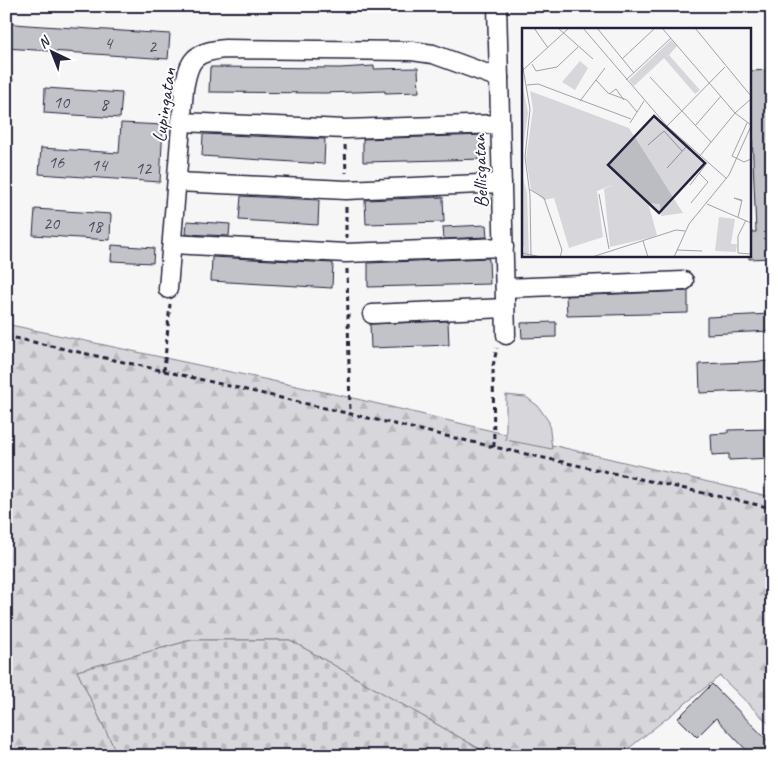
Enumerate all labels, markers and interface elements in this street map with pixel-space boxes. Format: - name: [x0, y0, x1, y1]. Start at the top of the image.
- north arrow: [28, 28, 78, 78]
- inset map: [522, 28, 750, 256]
- text: N: [35, 32, 54, 52]
- house number: 4: [104, 32, 114, 54]
- house number: 2: [148, 35, 158, 57]
- street label: Lupingatan: [146, 65, 182, 144]
- house number: 10: [53, 91, 71, 113]
- house number: 8: [100, 93, 110, 115]
- street label: Bellisgatan: [466, 133, 494, 208]
- house number: 16: [48, 151, 65, 173]
- house number: 14: [91, 154, 109, 176]
- house number: 12: [135, 157, 153, 179]
- house number: 20: [43, 212, 61, 234]
- house number: 18: [86, 215, 104, 237]

